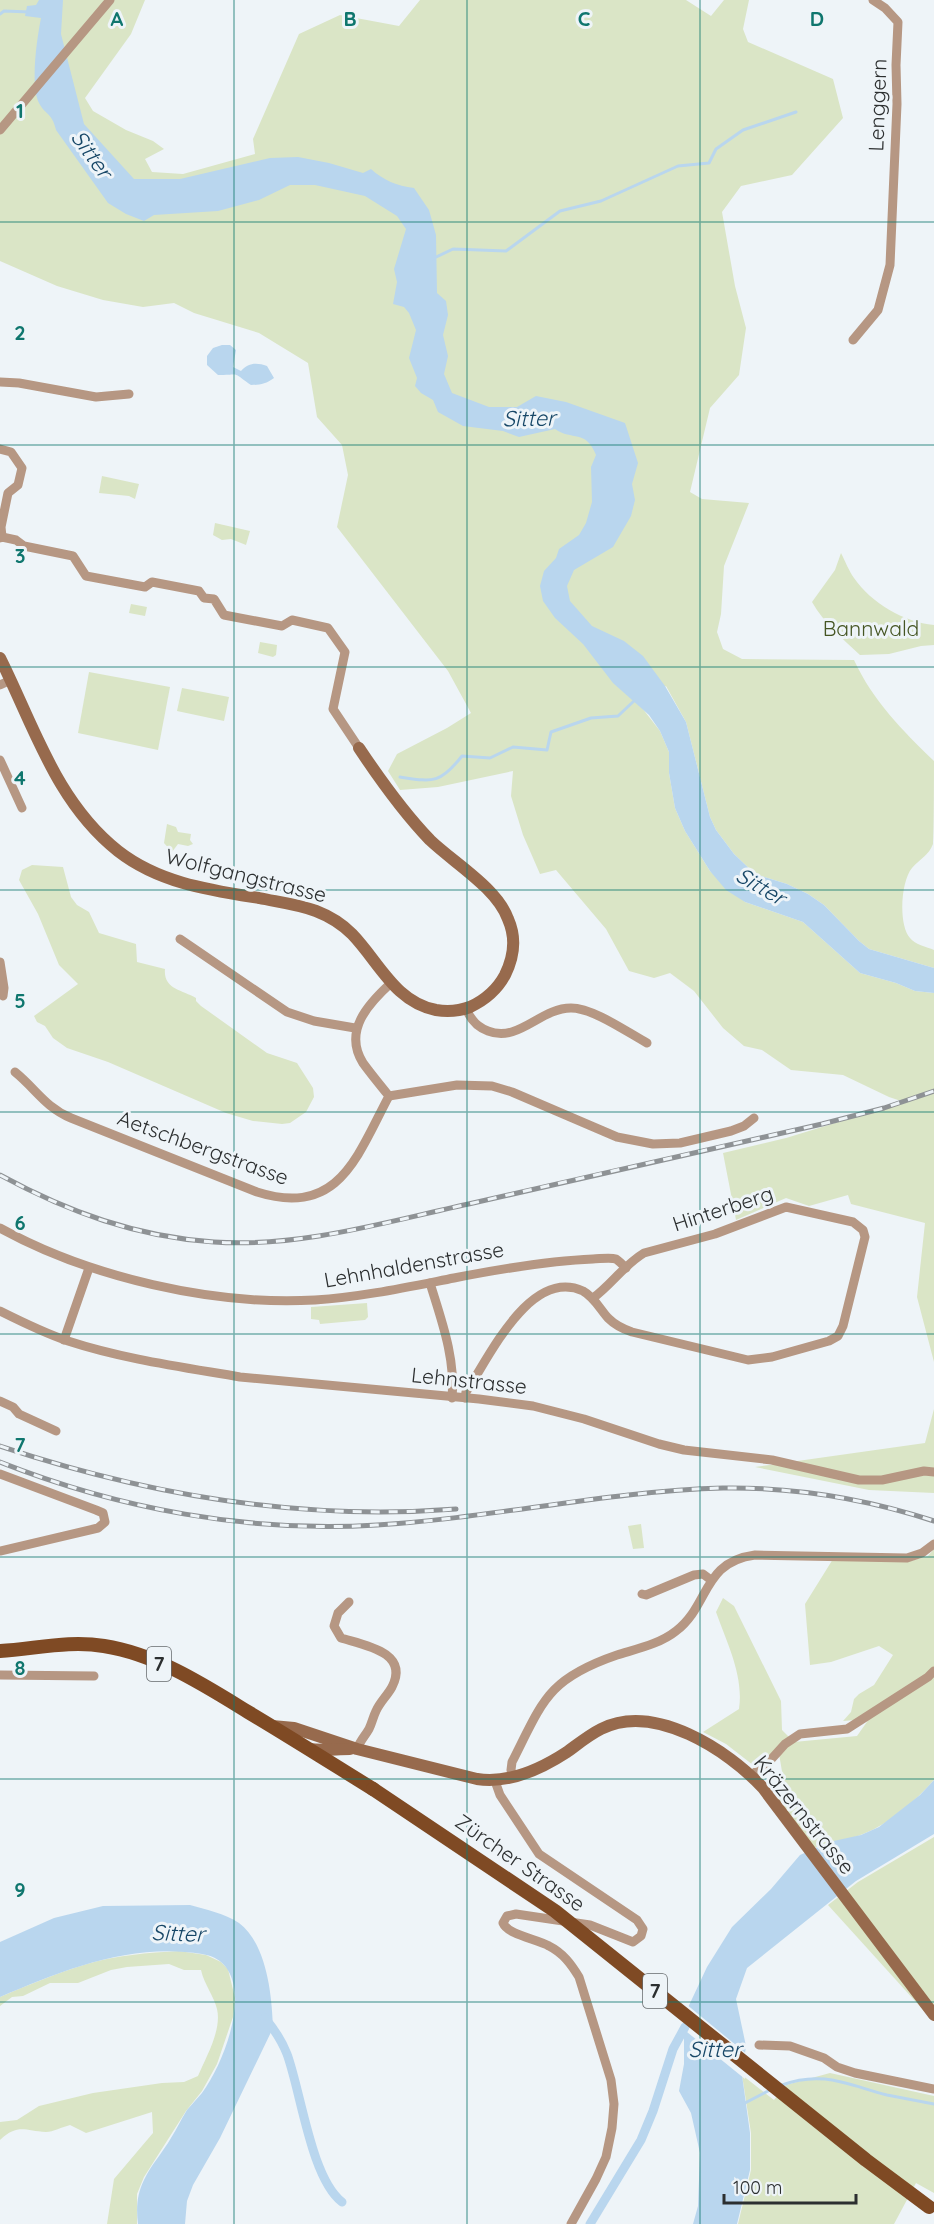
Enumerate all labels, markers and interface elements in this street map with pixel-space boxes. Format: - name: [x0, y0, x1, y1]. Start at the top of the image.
- text: A: [111, 6, 124, 31]
- text: B: [343, 6, 357, 31]
- text: C: [578, 6, 591, 31]
- text: D: [810, 6, 824, 31]
- street label: Lenggern: [862, 58, 892, 152]
- text: 1: [16, 98, 24, 123]
- water label: Sitter: [65, 124, 120, 186]
- text: 2: [14, 320, 26, 345]
- water label: Sitter: [502, 403, 558, 432]
- text: 3: [15, 543, 25, 568]
- park label: Bannwald: [823, 615, 919, 641]
- text: 4: [14, 765, 26, 790]
- street label: Wolfgangstrasse: [163, 842, 329, 908]
- water label: Sitter: [731, 861, 793, 913]
- text: 5: [14, 988, 26, 1013]
- street label: Aetschbergstrasse: [114, 1104, 292, 1190]
- street label: Hinterberg: [669, 1180, 776, 1237]
- text: 6: [14, 1210, 26, 1235]
- street label: Lehnhaldenstrasse: [322, 1235, 506, 1293]
- street label: Lehnstrasse: [410, 1361, 528, 1399]
- text: 7: [15, 1432, 26, 1457]
- road number: 7: [147, 1647, 171, 1681]
- text: 8: [15, 1655, 26, 1680]
- street label: Kräzernstrasse: [749, 1750, 861, 1879]
- street label: Zürcher Strasse: [451, 1808, 591, 1917]
- text: 9: [14, 1877, 26, 1902]
- water label: Sitter: [151, 1918, 207, 1948]
- road number: 7: [643, 1974, 667, 2008]
- water label: Sitter: [689, 2035, 744, 2063]
- scale bar: [724, 2167, 856, 2205]
- text: 100 m: [733, 2176, 782, 2199]

